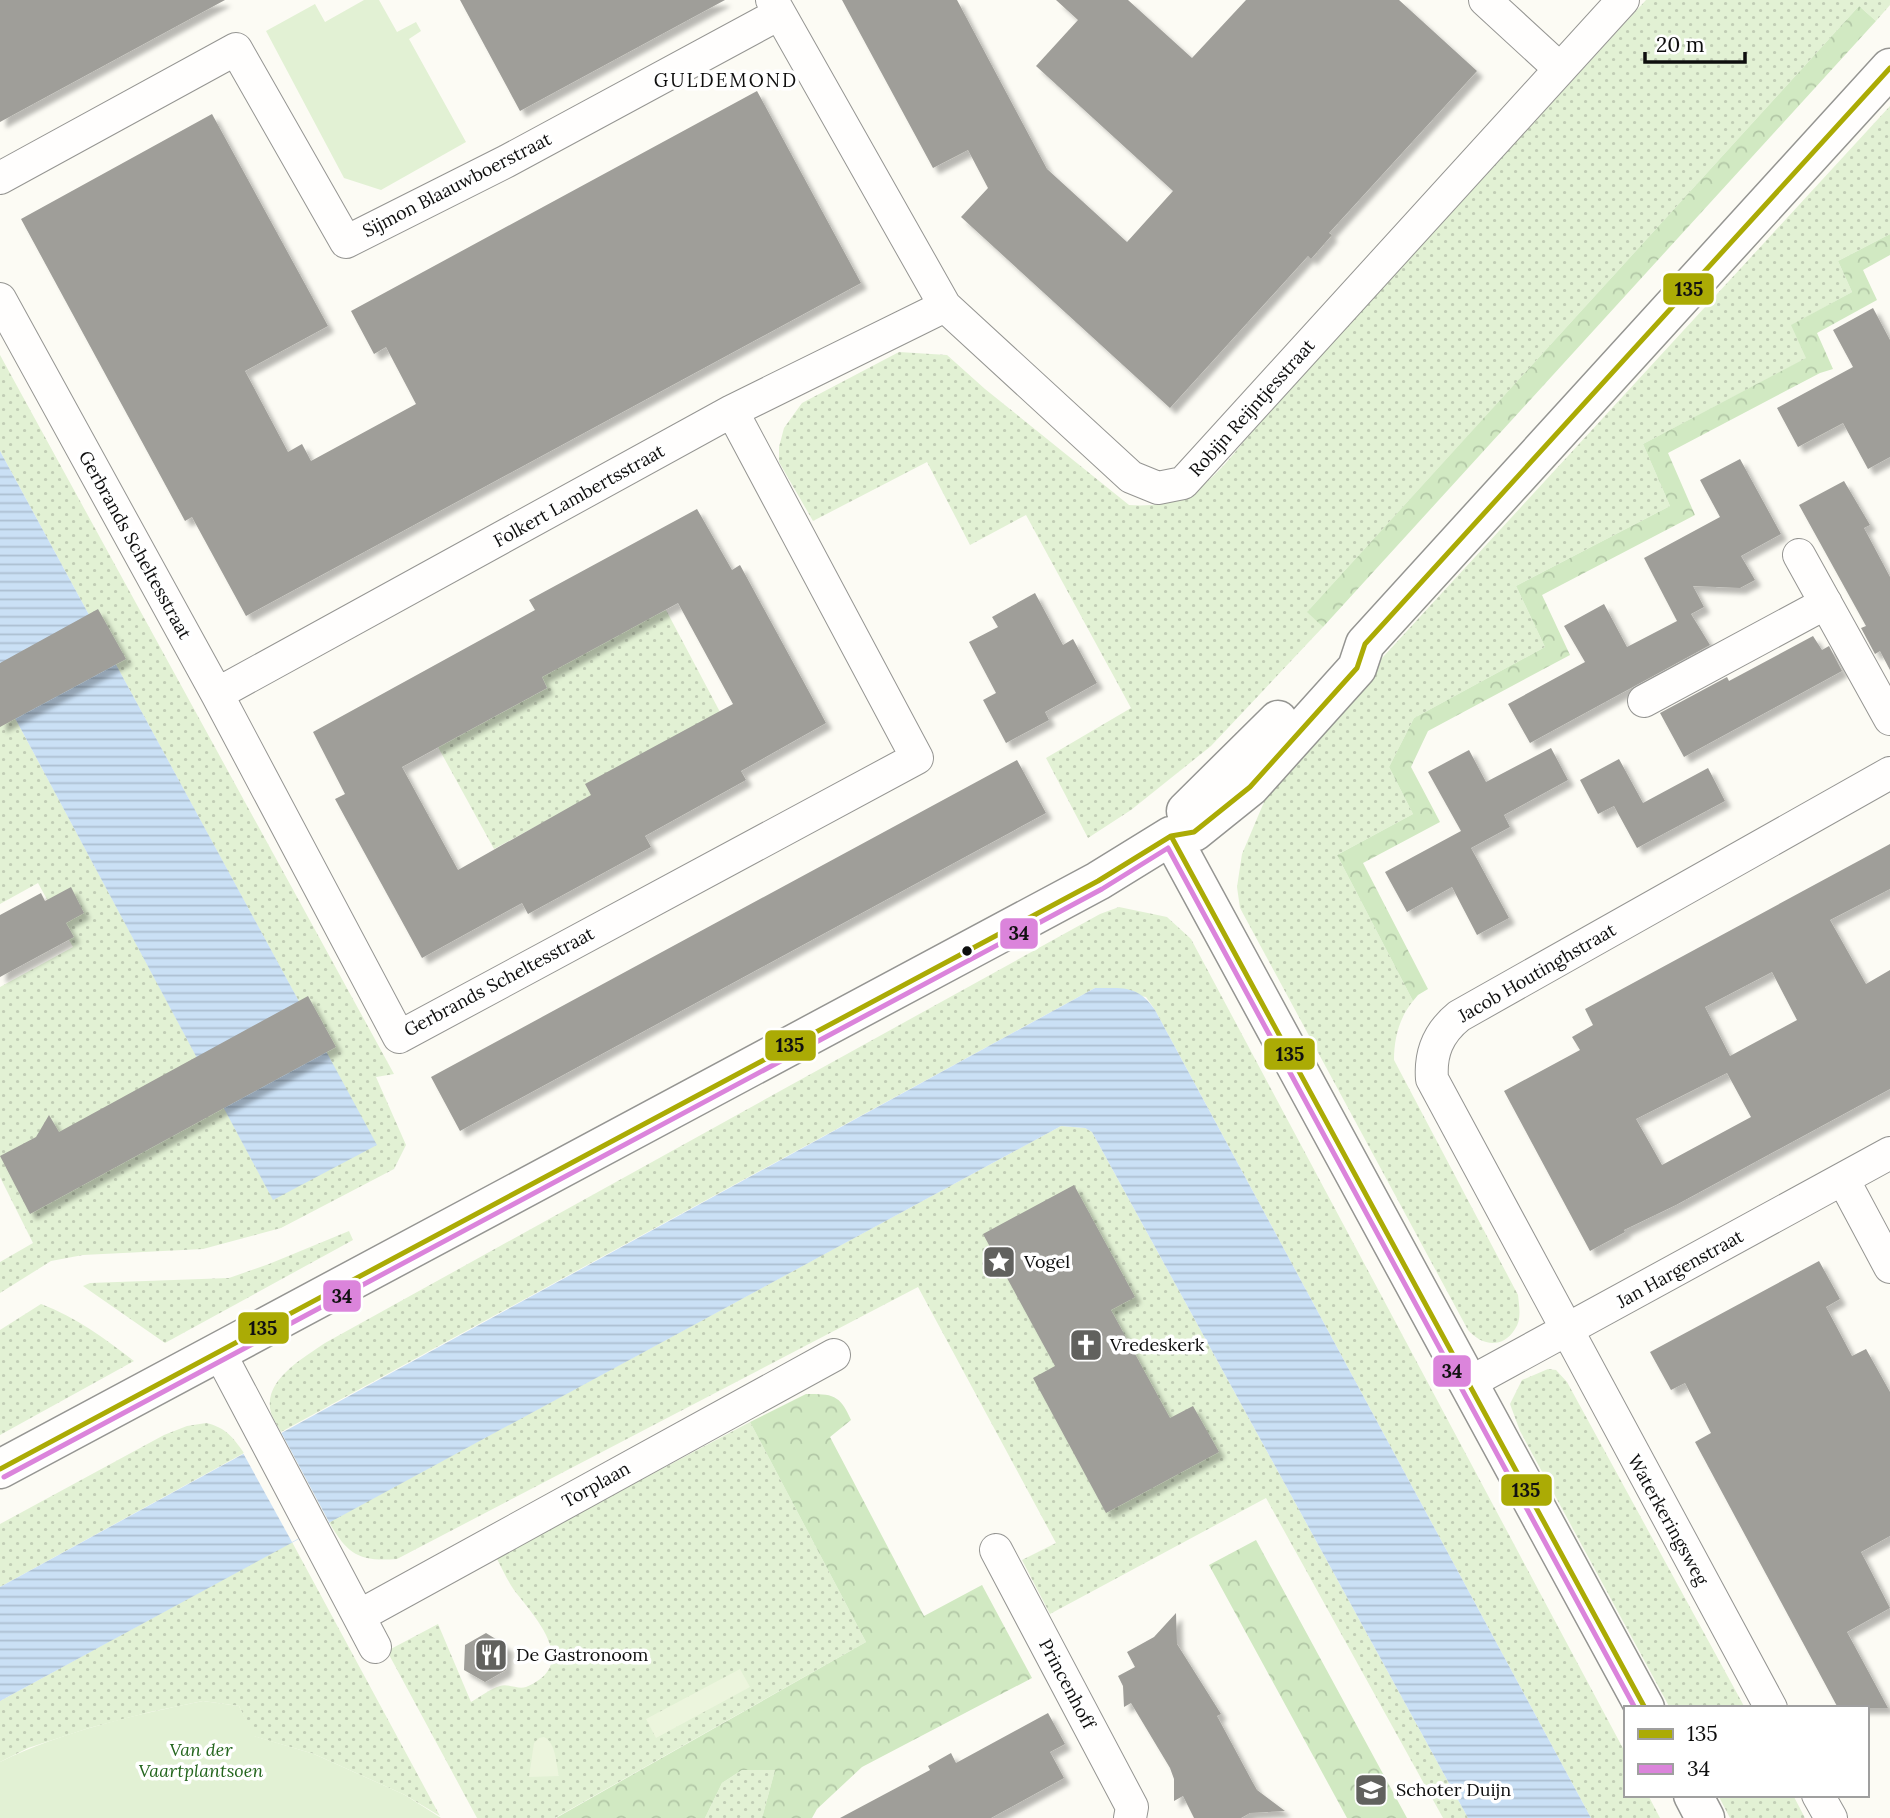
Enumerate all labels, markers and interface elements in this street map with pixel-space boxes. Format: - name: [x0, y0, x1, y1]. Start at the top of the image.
- scale bar: [1645, 21, 1745, 65]
- text: 20 m: [1656, 31, 1705, 58]
- district label: GULDEMOND: [654, 68, 798, 92]
- street label: Sijmon Blaauwboerstraat: [359, 127, 555, 242]
- line badge: 135: [1662, 272, 1715, 306]
- text: 135: [1675, 277, 1703, 301]
- street label: Robijn Reijntjesstraat: [1184, 334, 1319, 481]
- street label: Folkert Lambertsstraat: [489, 439, 668, 552]
- street label: Gerbrands Scheltesstraat: [74, 446, 197, 643]
- line badge: 34: [999, 917, 1039, 950]
- street label: Jacob Houtinghstraat: [1453, 918, 1620, 1028]
- text: 34: [1008, 921, 1030, 945]
- street label: Gerbrands Scheltesstraat: [400, 922, 598, 1041]
- unlabelled marker: [960, 944, 974, 958]
- line badge: 135: [764, 1029, 817, 1062]
- text: 135: [776, 1033, 804, 1057]
- line badge: 135: [1263, 1037, 1316, 1071]
- text: 135: [1276, 1042, 1304, 1066]
- street label: Jan Hargenstraat: [1612, 1224, 1747, 1313]
- place icon: Vogel: [980, 1243, 1018, 1281]
- place label: Vogel: [1023, 1250, 1070, 1273]
- line badge: 34: [322, 1279, 362, 1313]
- text: 34: [331, 1284, 353, 1308]
- line badge: 135: [237, 1311, 290, 1345]
- text: 135: [249, 1316, 277, 1340]
- church icon: Vredeskerk: [1067, 1326, 1105, 1364]
- place label: Vredeskerk: [1109, 1333, 1205, 1356]
- line badge: 34: [1432, 1354, 1472, 1388]
- text: 34: [1441, 1359, 1463, 1383]
- street label: Waterkeringsweg: [1623, 1450, 1714, 1590]
- street label: Torplaan: [558, 1457, 634, 1513]
- line badge: 135: [1500, 1473, 1553, 1507]
- text: 135: [1512, 1478, 1540, 1502]
- street label: Princenhoff: [1034, 1635, 1102, 1734]
- restaurant icon: De Gastronoom: [472, 1636, 510, 1674]
- place label: De Gastronoom: [516, 1643, 648, 1666]
- legend: [1624, 1706, 1869, 1797]
- text: 135: [1687, 1720, 1718, 1747]
- park label: Van der Vaartplantsoen: [139, 1738, 263, 1782]
- text: 34: [1687, 1755, 1710, 1782]
- school or university icon: Schoter Duijn: [1352, 1771, 1390, 1809]
- place label: Schoter Duijn: [1396, 1778, 1511, 1801]

